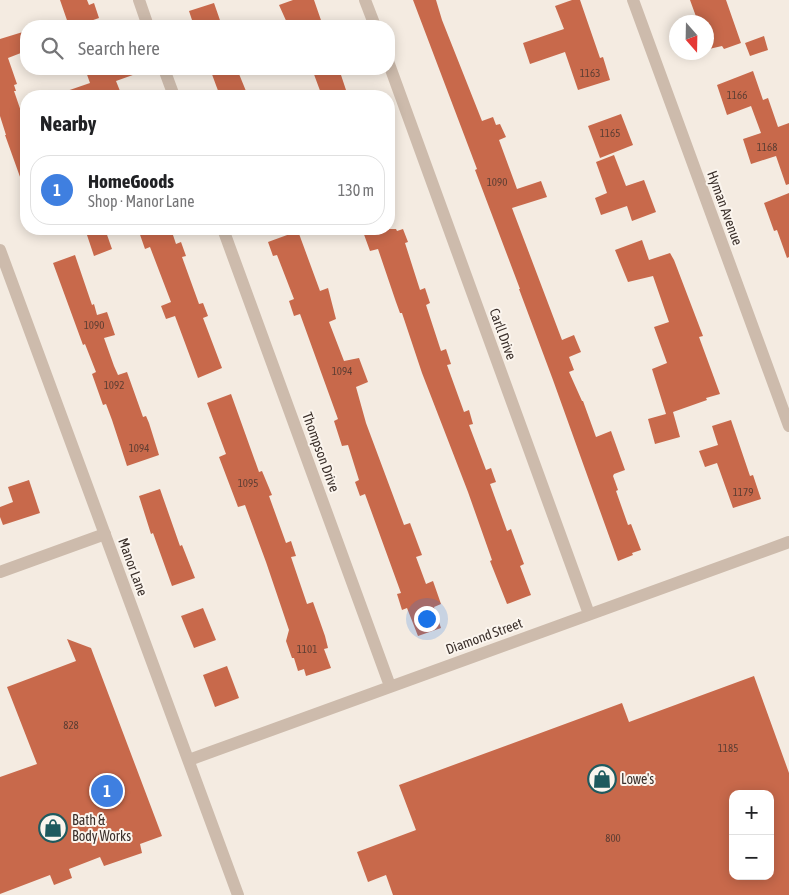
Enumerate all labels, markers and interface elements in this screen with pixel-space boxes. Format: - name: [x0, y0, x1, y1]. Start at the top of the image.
- north arrow: [669, 15, 714, 60]
- search box: [20, 20, 395, 75]
- icon: search: [38, 34, 66, 62]
- text: Search here: [78, 37, 160, 59]
- house number: 1163: [580, 67, 600, 79]
- house number: 1166: [727, 89, 747, 101]
- text: Nearby: [40, 111, 96, 135]
- house number: 1165: [600, 127, 620, 139]
- house number: 1168: [757, 141, 777, 153]
- street label: Hyman Avenue: [704, 169, 746, 247]
- text: HomeGoods: [88, 170, 174, 192]
- house number: 1090: [487, 176, 507, 188]
- text: 1: [53, 181, 61, 199]
- text: 130 m: [338, 181, 374, 199]
- text: Shop · Manor Lane: [88, 192, 194, 210]
- street label: Carll Drive: [486, 306, 520, 362]
- house number: 1090: [84, 319, 104, 331]
- house number: 1094: [332, 365, 352, 377]
- house number: 1092: [104, 379, 124, 391]
- street label: Thompson Drive: [299, 410, 343, 494]
- house number: 1094: [129, 442, 149, 454]
- house number: 1095: [238, 477, 258, 489]
- house number: 1179: [733, 486, 753, 498]
- street label: Manor Lane: [115, 536, 151, 598]
- your location: [414, 606, 440, 632]
- street label: Diamond Street: [444, 615, 524, 657]
- house number: 1101: [297, 643, 317, 655]
- house number: 828: [63, 719, 79, 731]
- house number: 1185: [718, 742, 738, 754]
- shop icon: Lowe's: [587, 764, 617, 794]
- place label: Lowe's: [621, 771, 654, 787]
- pin: 1: [91, 772, 123, 810]
- map controls: [729, 790, 774, 880]
- button: +: [729, 790, 774, 835]
- place label: Bath & Body Works: [72, 812, 131, 844]
- shop icon: Bath & Body Works: [38, 813, 68, 843]
- house number: 800: [605, 832, 621, 844]
- button: −: [729, 835, 774, 880]

